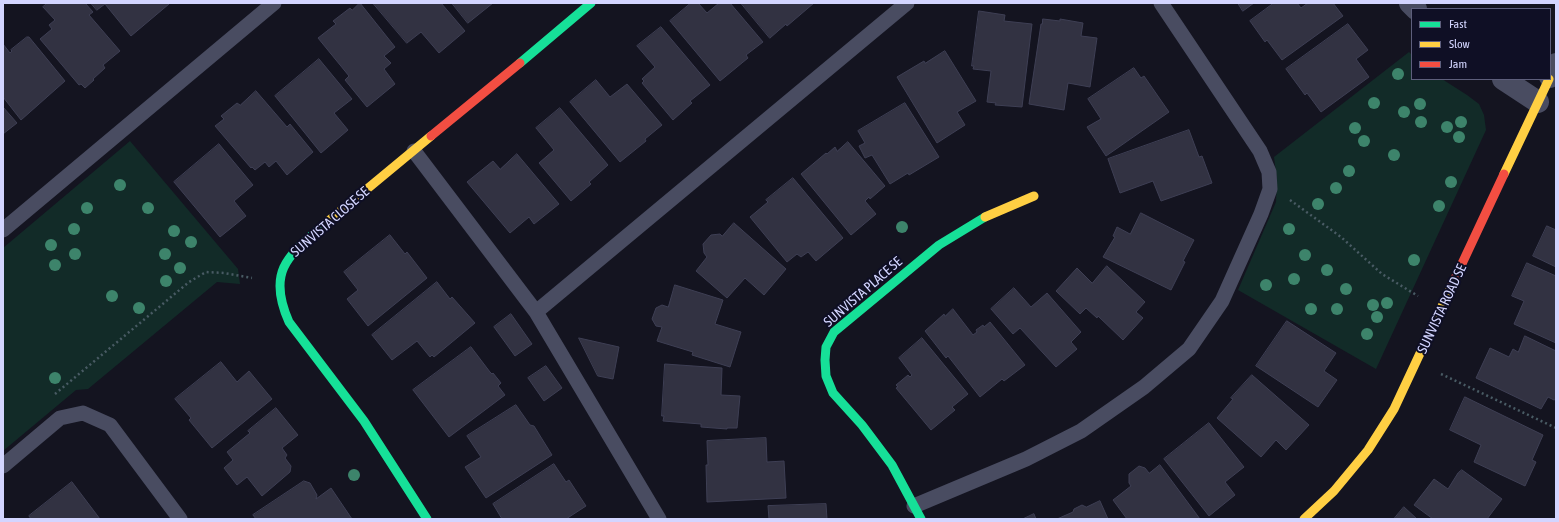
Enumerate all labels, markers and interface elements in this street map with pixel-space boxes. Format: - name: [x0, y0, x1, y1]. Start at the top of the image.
- legend: [1411, 8, 1551, 80]
- text: Fast: [1449, 17, 1467, 31]
- text: Slow: [1449, 37, 1470, 51]
- text: Jam: [1449, 57, 1467, 71]
- street label: SUNVISTA CLOSE SE: [287, 183, 373, 261]
- street label: SUNVISTA PLACE SE: [820, 253, 906, 331]
- street label: SUNVISTA ROAD SE: [1414, 262, 1470, 356]

